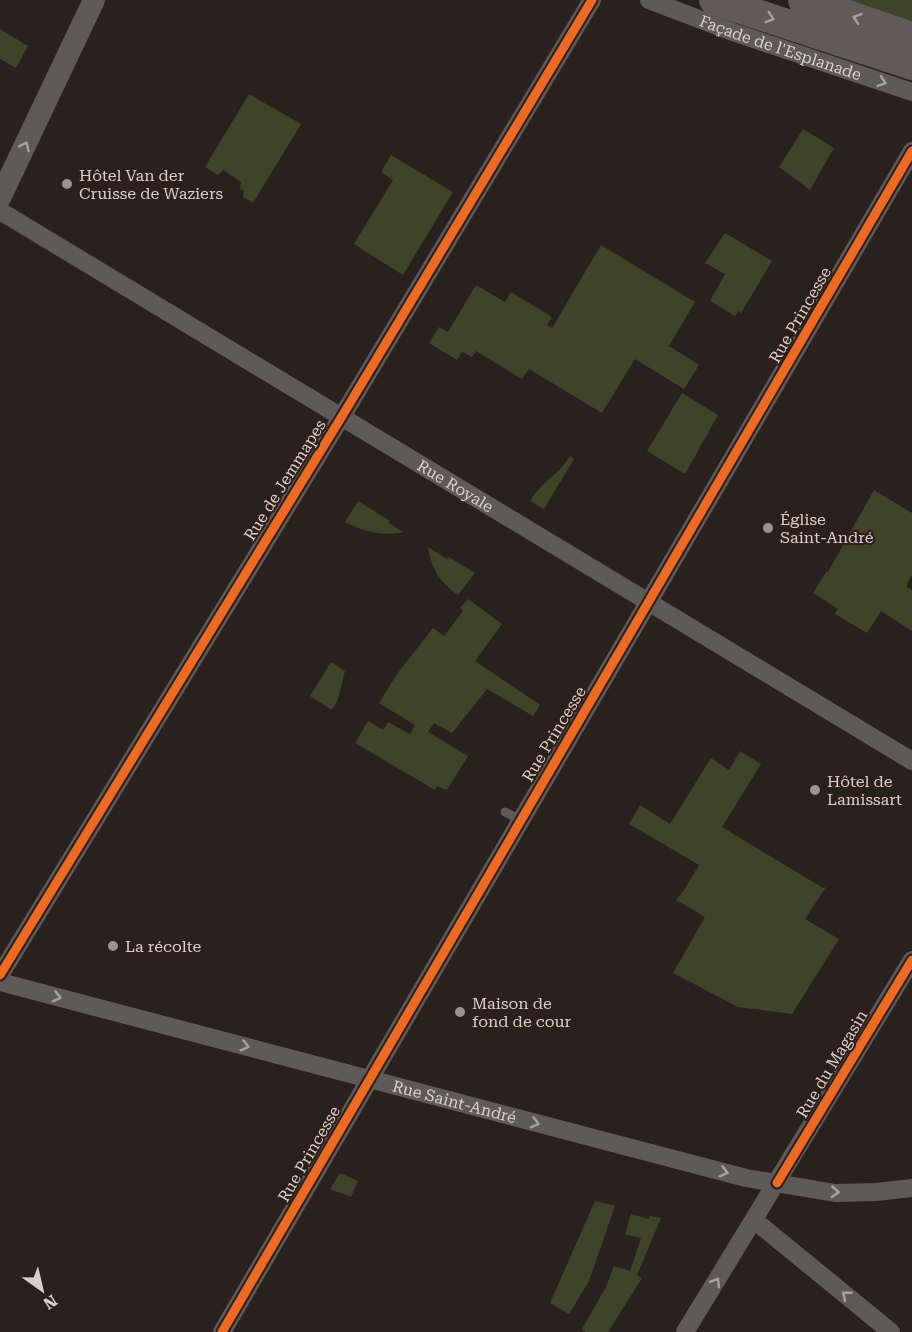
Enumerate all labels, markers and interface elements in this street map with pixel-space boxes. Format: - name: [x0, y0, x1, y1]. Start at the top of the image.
- street label: Façade de l'Esplanade: [697, 11, 864, 84]
- one-way arrow: [764, 11, 775, 24]
- one-way arrow: [852, 13, 863, 26]
- one-way arrow: [876, 75, 887, 88]
- one-way arrow: [18, 141, 30, 152]
- place label: Hôtel Van der Cruisse de Waziers: [79, 166, 223, 203]
- marker: Hôtel Van der Cruisse de Waziers: [60, 177, 74, 191]
- street label: Rue Princesse: [765, 264, 835, 366]
- street label: Rue de Jemmapes: [240, 416, 330, 544]
- street label: Rue Royale: [414, 455, 497, 516]
- place label: Église Saint-André: [780, 510, 874, 547]
- marker: Église Saint-André: [761, 521, 775, 535]
- street label: Rue Princesse: [518, 683, 590, 785]
- place label: Hôtel de Lamissart: [827, 772, 902, 809]
- marker: Hôtel de Lamissart: [808, 783, 822, 797]
- place label: La récolte: [125, 937, 202, 956]
- marker: La récolte: [106, 939, 120, 953]
- one-way arrow: [51, 989, 61, 1002]
- place label: Maison de fond de cour: [472, 994, 571, 1031]
- marker: Maison de fond de cour: [453, 1005, 467, 1019]
- street label: Rue du Magasin: [792, 1007, 872, 1121]
- one-way arrow: [240, 1039, 250, 1052]
- street label: Rue Saint-André: [391, 1076, 519, 1127]
- street label: Rue Princesse: [274, 1103, 344, 1205]
- one-way arrow: [529, 1116, 540, 1128]
- one-way arrow: [719, 1165, 729, 1178]
- one-way arrow: [830, 1185, 839, 1198]
- north arrow: [12, 1260, 72, 1320]
- one-way arrow: [708, 1278, 720, 1288]
- text: N: [40, 1291, 61, 1313]
- one-way arrow: [842, 1291, 853, 1302]

